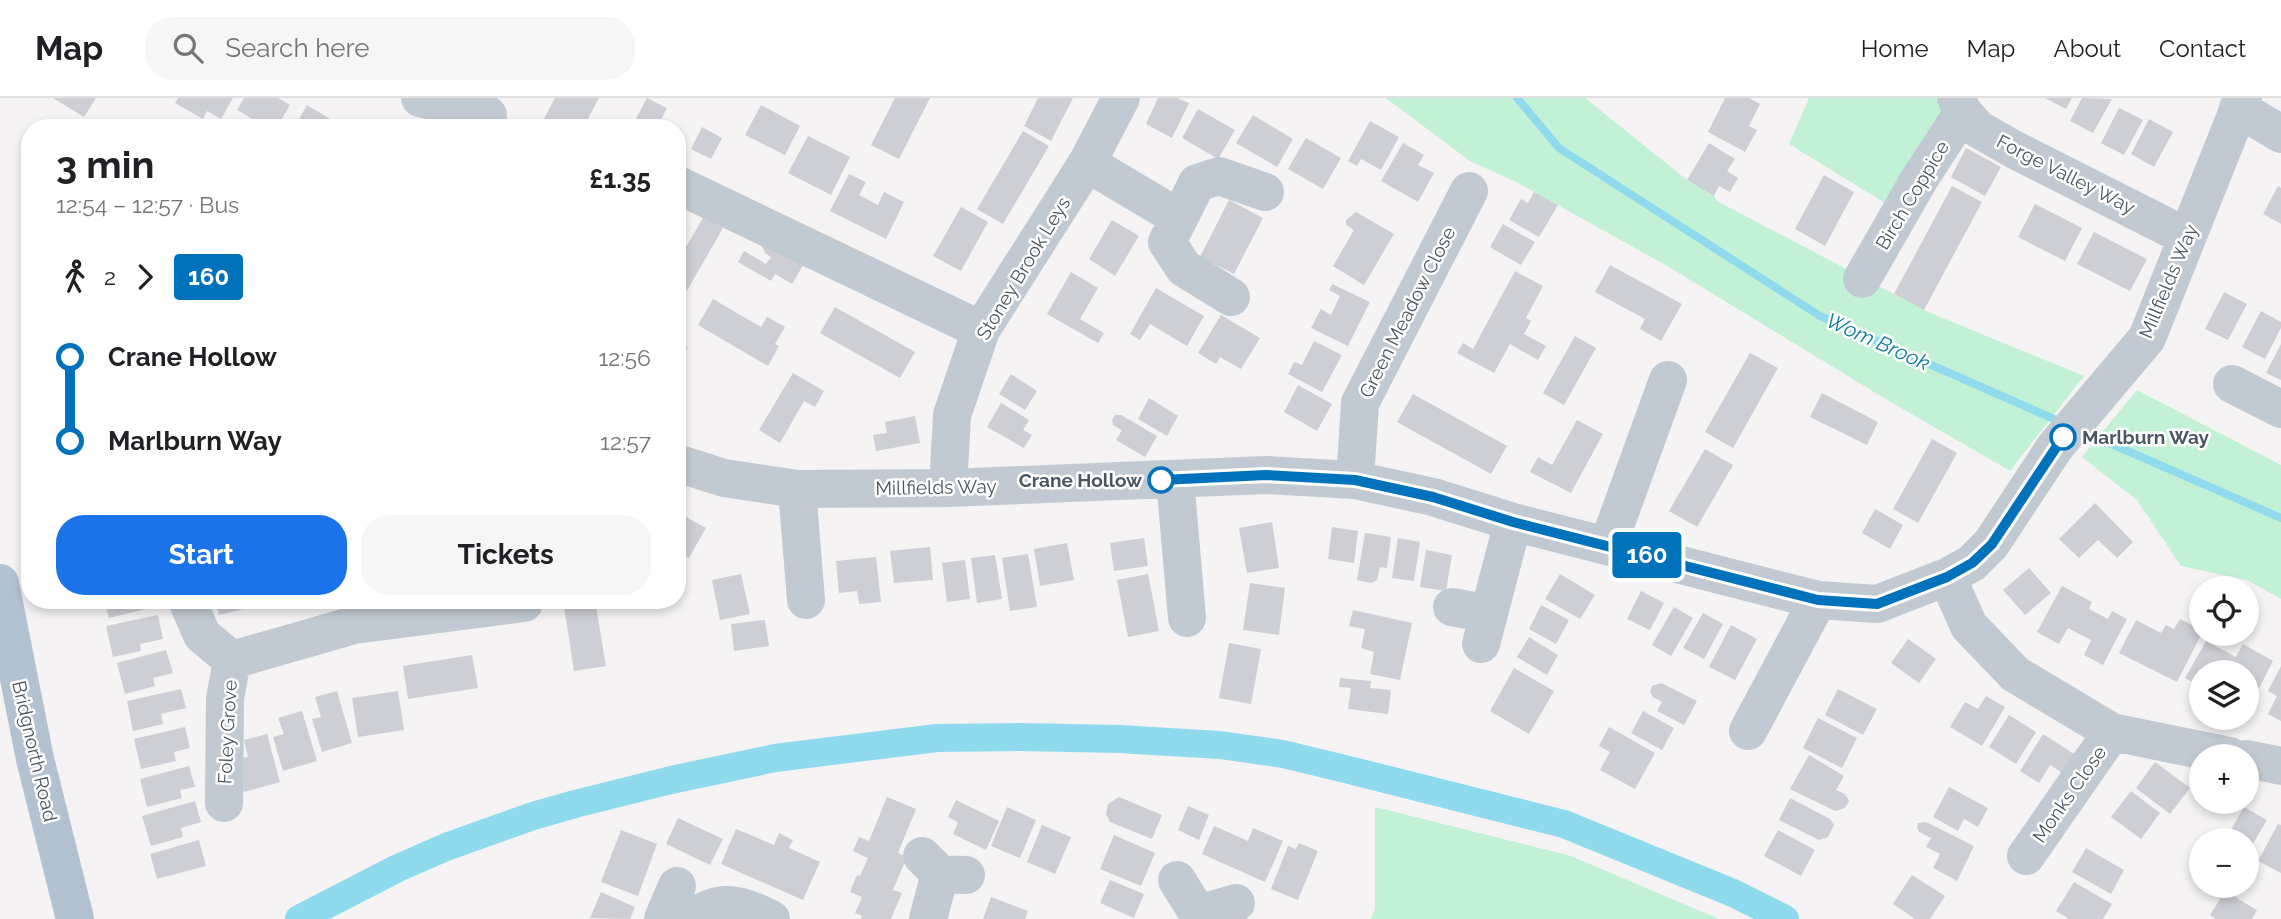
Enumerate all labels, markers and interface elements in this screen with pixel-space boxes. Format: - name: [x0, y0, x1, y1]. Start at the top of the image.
- search box: [145, 17, 635, 80]
- text: Map: [35, 29, 103, 68]
- icon: search: [169, 29, 207, 67]
- text: Search here: [225, 33, 370, 63]
- text: Home: [1861, 34, 1929, 63]
- text: Map: [1967, 34, 2015, 63]
- text: About: [2053, 34, 2121, 63]
- text: Contact: [2159, 34, 2246, 63]
- street label: Forge Valley Way: [1993, 130, 2139, 218]
- street label: Birch Coppice: [1871, 137, 1953, 253]
- text: 3 min: [56, 142, 154, 187]
- text: £1.35: [589, 164, 651, 194]
- text: 12:54 – 12:57 · Bus: [56, 191, 239, 218]
- street label: Stoney Brook Leys: [972, 192, 1074, 344]
- street label: Millfields Way: [2134, 221, 2202, 341]
- street label: Green Meadow Close: [1354, 223, 1460, 401]
- icon: walk: [56, 258, 94, 296]
- icon: forward: [126, 258, 164, 296]
- text: 160: [188, 262, 229, 291]
- text: 2: [104, 263, 116, 290]
- water label: Wom Brook: [1822, 308, 1934, 376]
- text: Crane Hollow: [108, 342, 277, 372]
- text: 12:56: [598, 344, 651, 371]
- marker: Marlburn Way: [2050, 424, 2076, 450]
- text: Marlburn Way: [108, 426, 282, 456]
- place label: Marlburn Way: [2082, 426, 2210, 448]
- text: 12:57: [600, 428, 651, 455]
- marker: Crane Hollow: [1148, 467, 1174, 493]
- place label: Crane Hollow: [1019, 469, 1142, 491]
- street label: Millfields Way: [875, 475, 997, 499]
- button: Start: [56, 515, 347, 595]
- button: Tickets: [361, 515, 651, 595]
- line badge: 160: [1607, 532, 1687, 578]
- text: 160: [1626, 540, 1668, 569]
- map controls: [2189, 576, 2259, 898]
- button: locate: [2189, 576, 2259, 646]
- button: layers: [2189, 660, 2259, 730]
- street label: Bridgnorth Road: [8, 678, 62, 824]
- street label: Foley Grove: [213, 679, 241, 785]
- street label: Monks Close: [2028, 741, 2110, 847]
- button: +: [2189, 744, 2259, 814]
- button: −: [2189, 828, 2259, 898]

